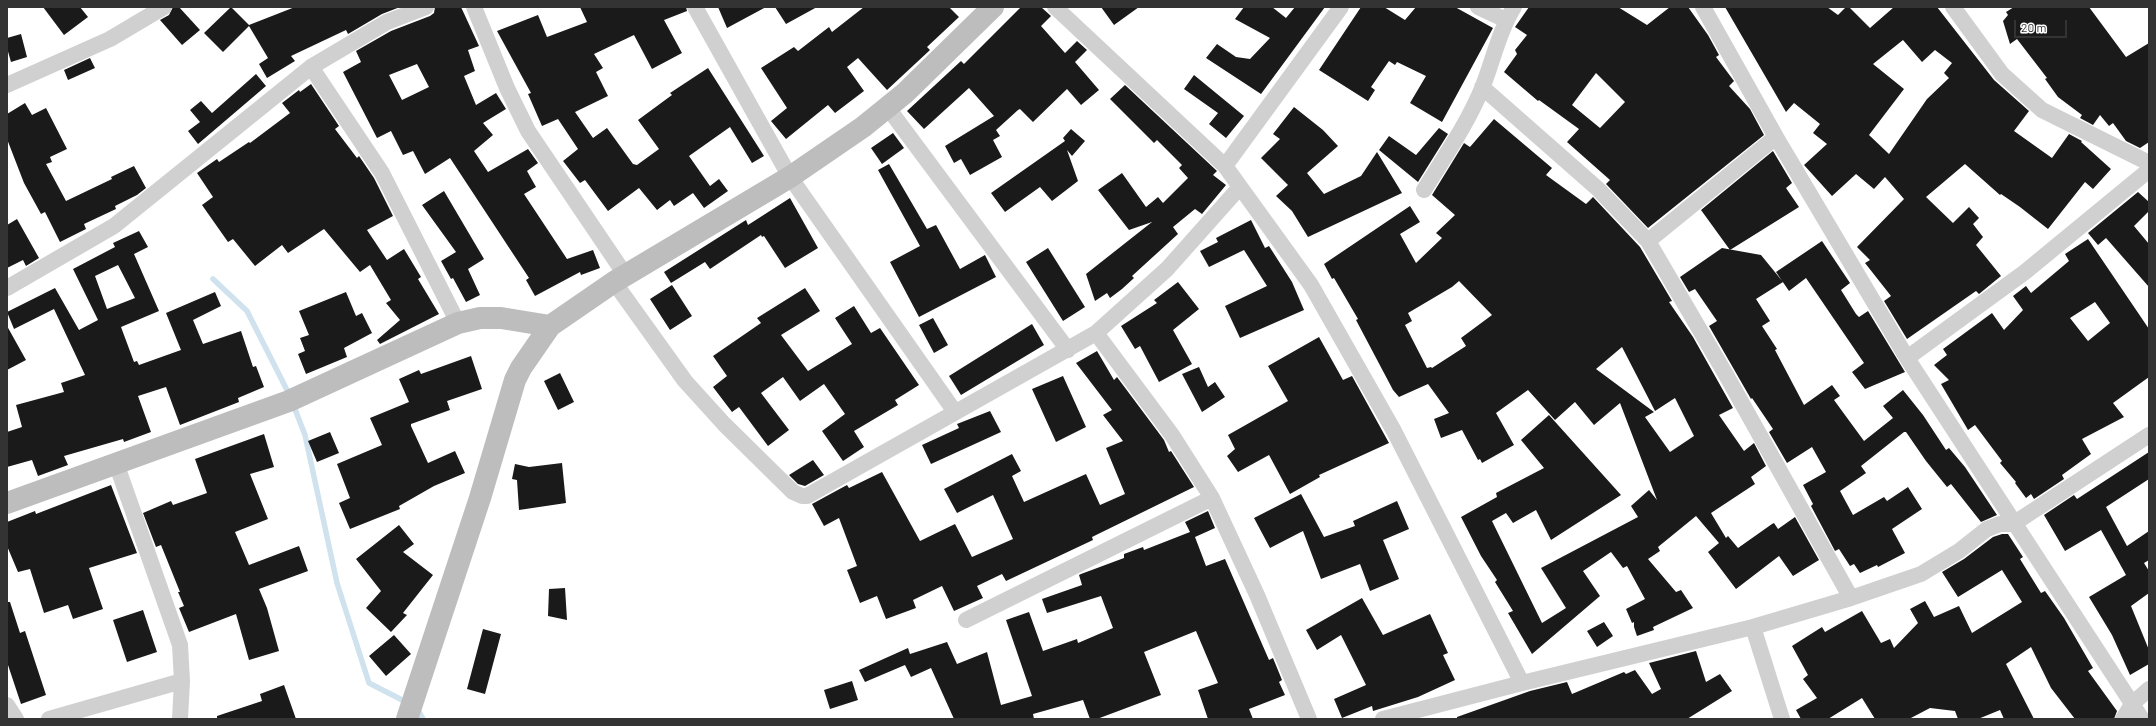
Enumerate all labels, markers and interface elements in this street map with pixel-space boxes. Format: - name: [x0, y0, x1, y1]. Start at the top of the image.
- scale bar: [2016, 12, 2069, 38]
- text: 20 m: [2021, 20, 2047, 34]

